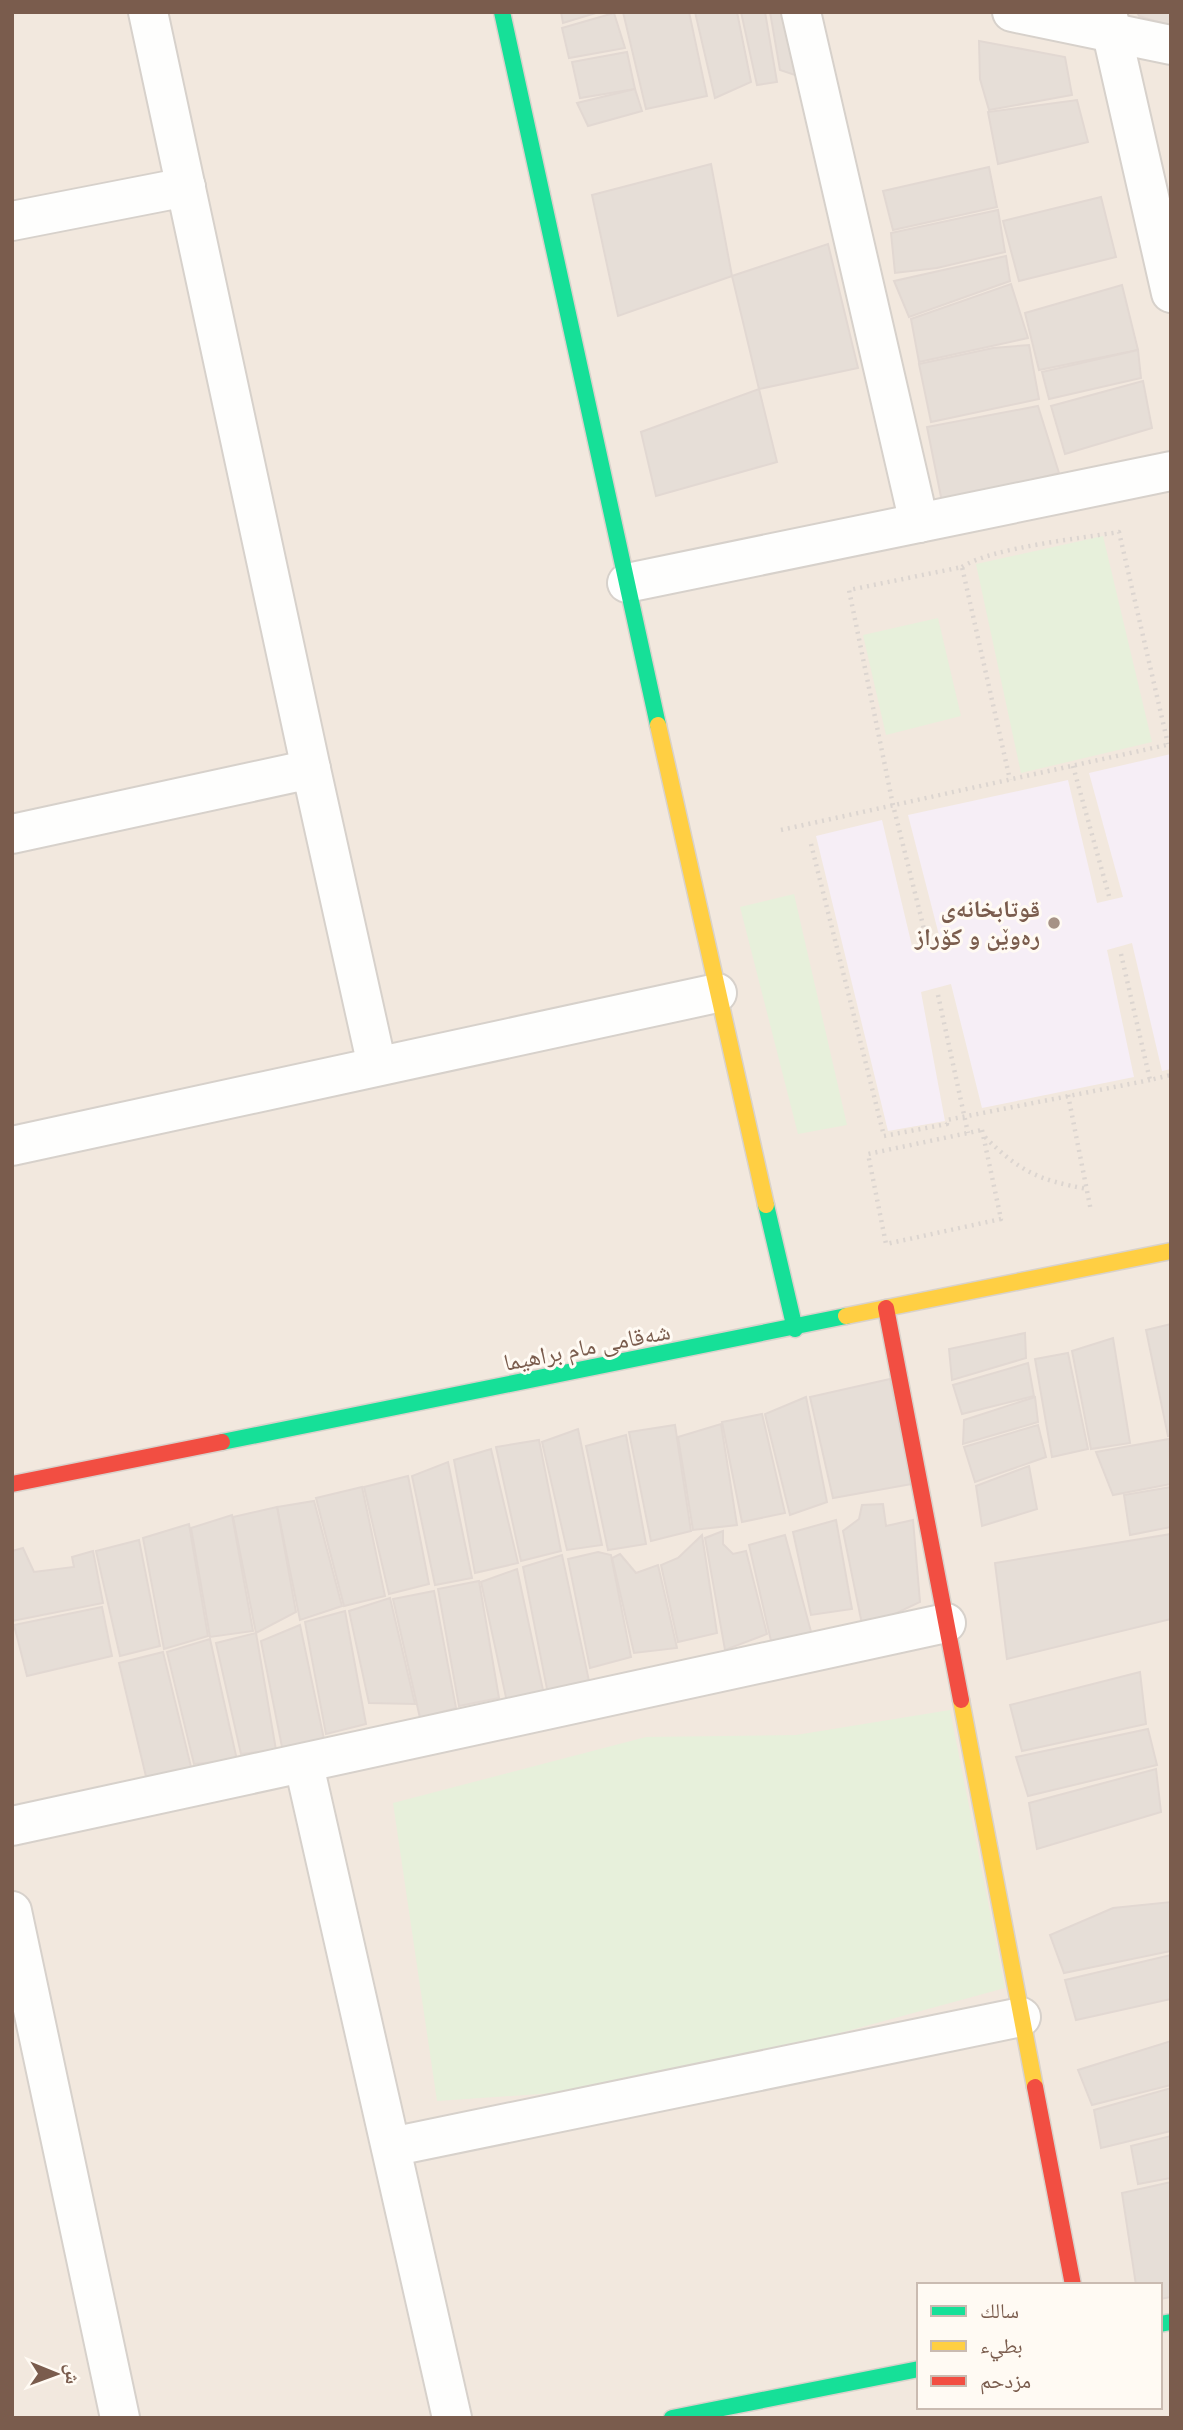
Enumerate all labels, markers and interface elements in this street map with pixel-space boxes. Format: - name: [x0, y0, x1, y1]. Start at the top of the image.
- place label: قوتابخانەی رەوێن و کۆراز: [914, 895, 1040, 951]
- marker: قوتابخانەی رەوێن و کۆراز: [1046, 915, 1062, 931]
- street label: شەقامی مام براهیما: [501, 1317, 673, 1379]
- legend: [917, 2283, 1162, 2409]
- text: سالك: [980, 2299, 1019, 2323]
- text: بطيء: [980, 2334, 1023, 2362]
- north arrow: [21, 2339, 91, 2409]
- text: ش: [61, 2364, 83, 2385]
- text: مزدحم: [980, 2369, 1031, 2395]

